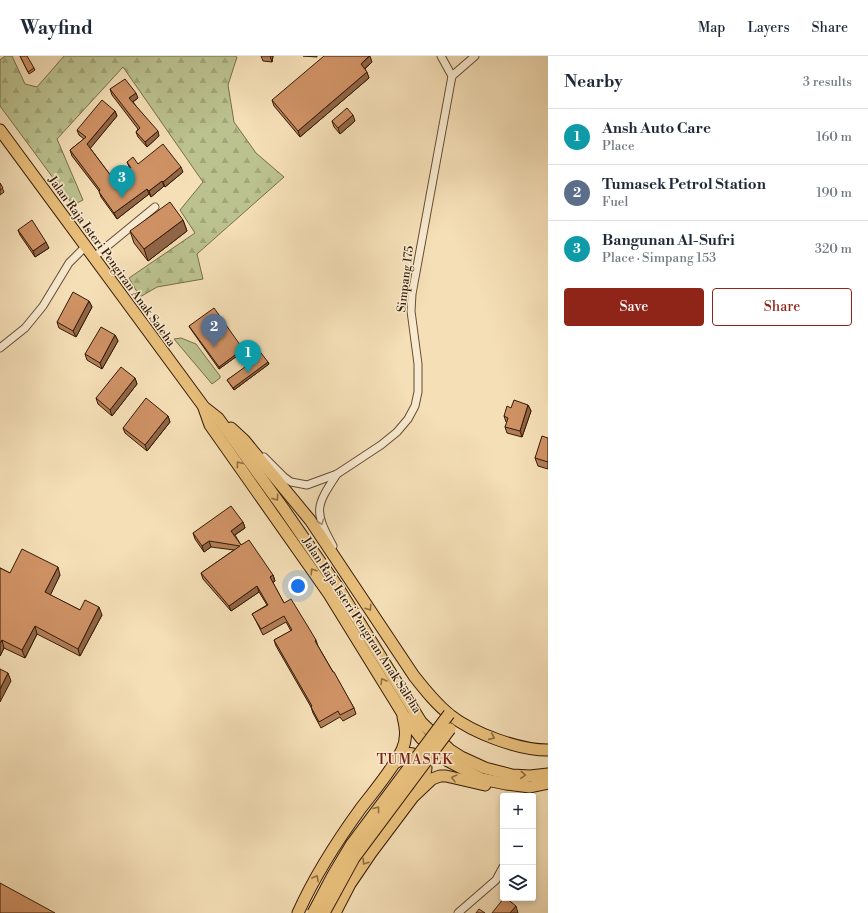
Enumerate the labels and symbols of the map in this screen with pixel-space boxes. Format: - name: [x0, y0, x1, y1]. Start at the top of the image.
- pin: 3: [109, 165, 135, 198]
- street label: Jalan Raja Isteri Pengiran Anak Saleha: [44, 172, 179, 350]
- street label: Simpang 175: [394, 244, 417, 313]
- pin: 2: [201, 314, 227, 347]
- pin: 1: [235, 340, 261, 373]
- one-way arrow: [237, 462, 244, 469]
- one-way arrow: [271, 494, 278, 501]
- one-way arrow: [316, 518, 325, 525]
- street label: Jalan Raja Isteri Pengiran Anak Saleha: [298, 534, 425, 717]
- one-way arrow: [310, 568, 318, 575]
- your location: [288, 576, 308, 596]
- one-way arrow: [364, 603, 371, 610]
- one-way arrow: [380, 678, 387, 685]
- one-way arrow: [488, 732, 495, 740]
- district label: TUMASEK: [376, 751, 454, 769]
- one-way arrow: [520, 771, 526, 780]
- one-way arrow: [451, 774, 458, 783]
- one-way arrow: [373, 806, 380, 813]
- one-way arrow: [362, 858, 370, 865]
- one-way arrow: [311, 875, 318, 882]

